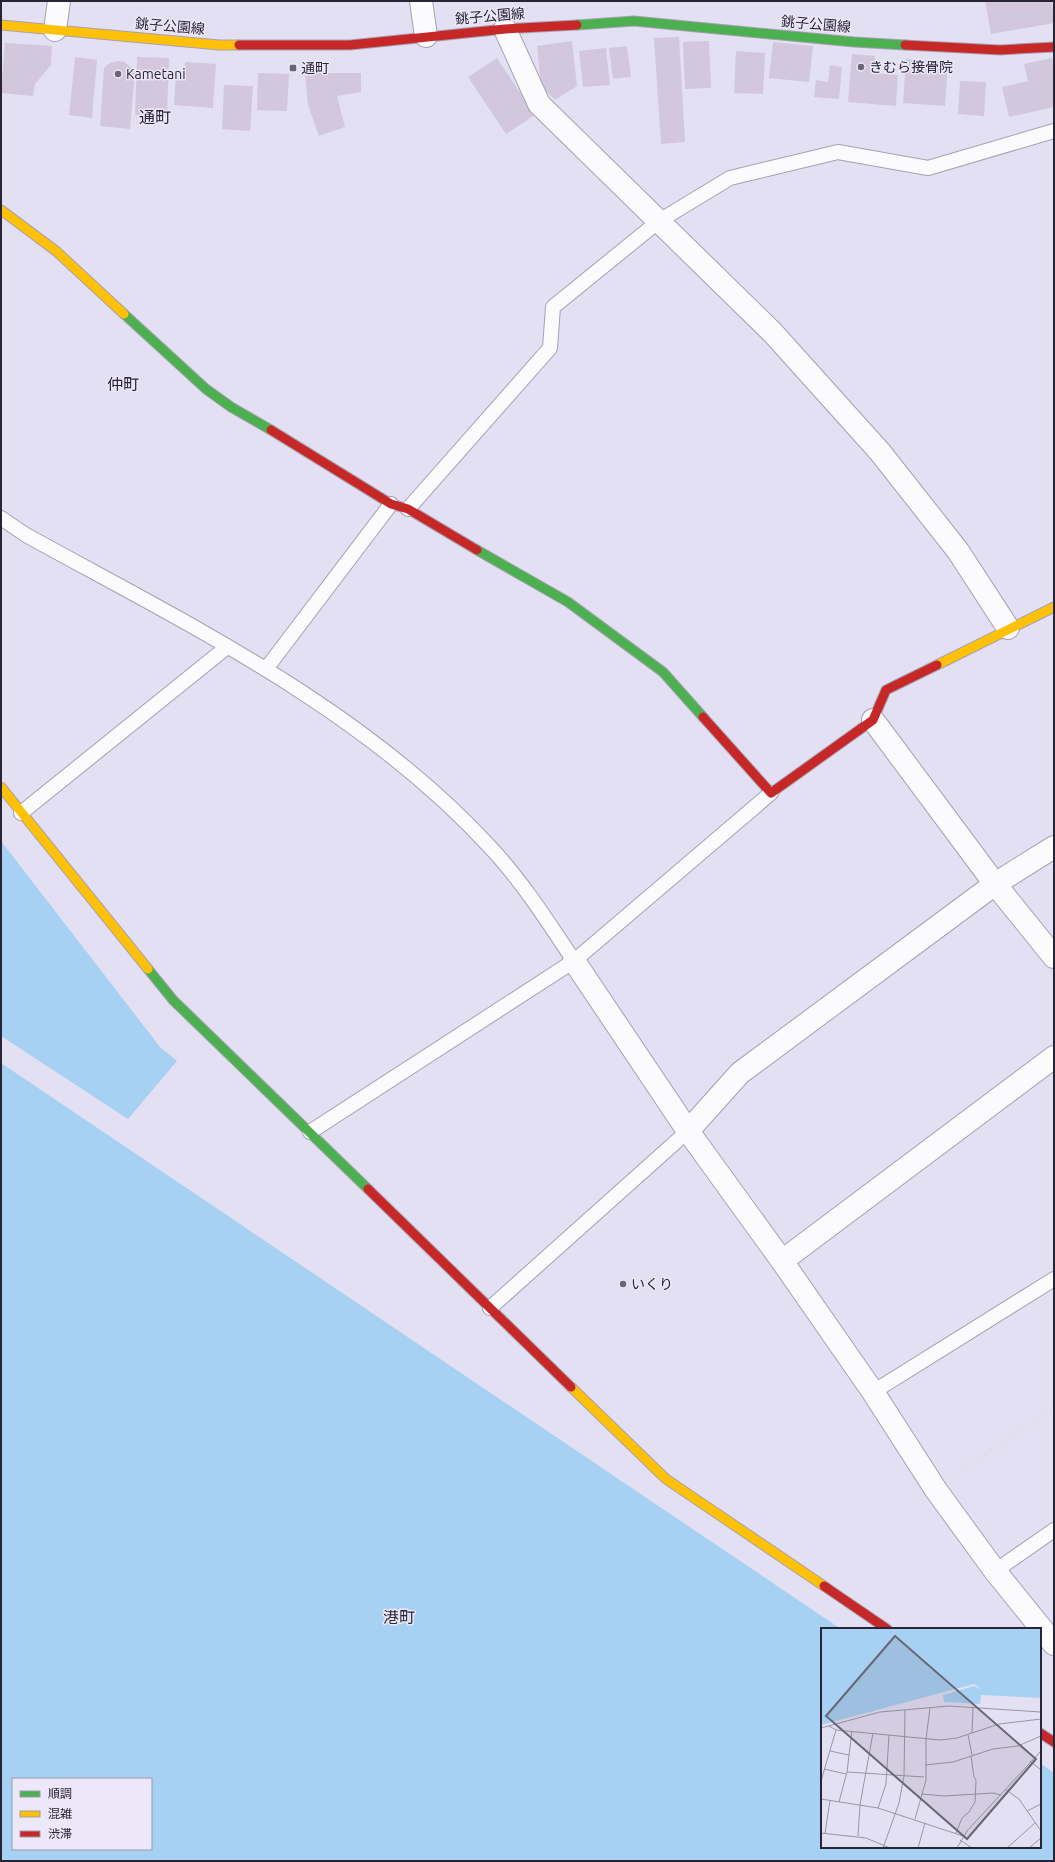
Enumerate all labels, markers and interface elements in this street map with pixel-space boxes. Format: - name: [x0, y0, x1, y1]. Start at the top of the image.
- street label: 銚子公園線: [454, 5, 526, 27]
- street label: 銚子公園線: [780, 13, 852, 35]
- street label: 銚子公園線: [134, 15, 206, 37]
- place label: きむら接骨院: [869, 59, 953, 75]
- place label: 通町: [301, 60, 329, 76]
- marker: きむら接骨院: [856, 62, 866, 72]
- marker: 通町: [288, 63, 298, 73]
- place label: Kametani: [126, 66, 186, 82]
- marker: Kametani: [113, 69, 123, 79]
- district label: 通町: [139, 108, 171, 126]
- district label: 仲町: [107, 375, 139, 393]
- place label: いくり: [631, 1276, 673, 1292]
- marker: いくり: [618, 1279, 628, 1289]
- district label: 港町: [383, 1608, 415, 1626]
- inset map: [821, 1628, 1041, 1848]
- legend: [12, 1778, 152, 1850]
- text: 順調: [48, 1787, 72, 1800]
- text: 混雑: [48, 1807, 72, 1820]
- text: 渋滞: [48, 1827, 72, 1840]

